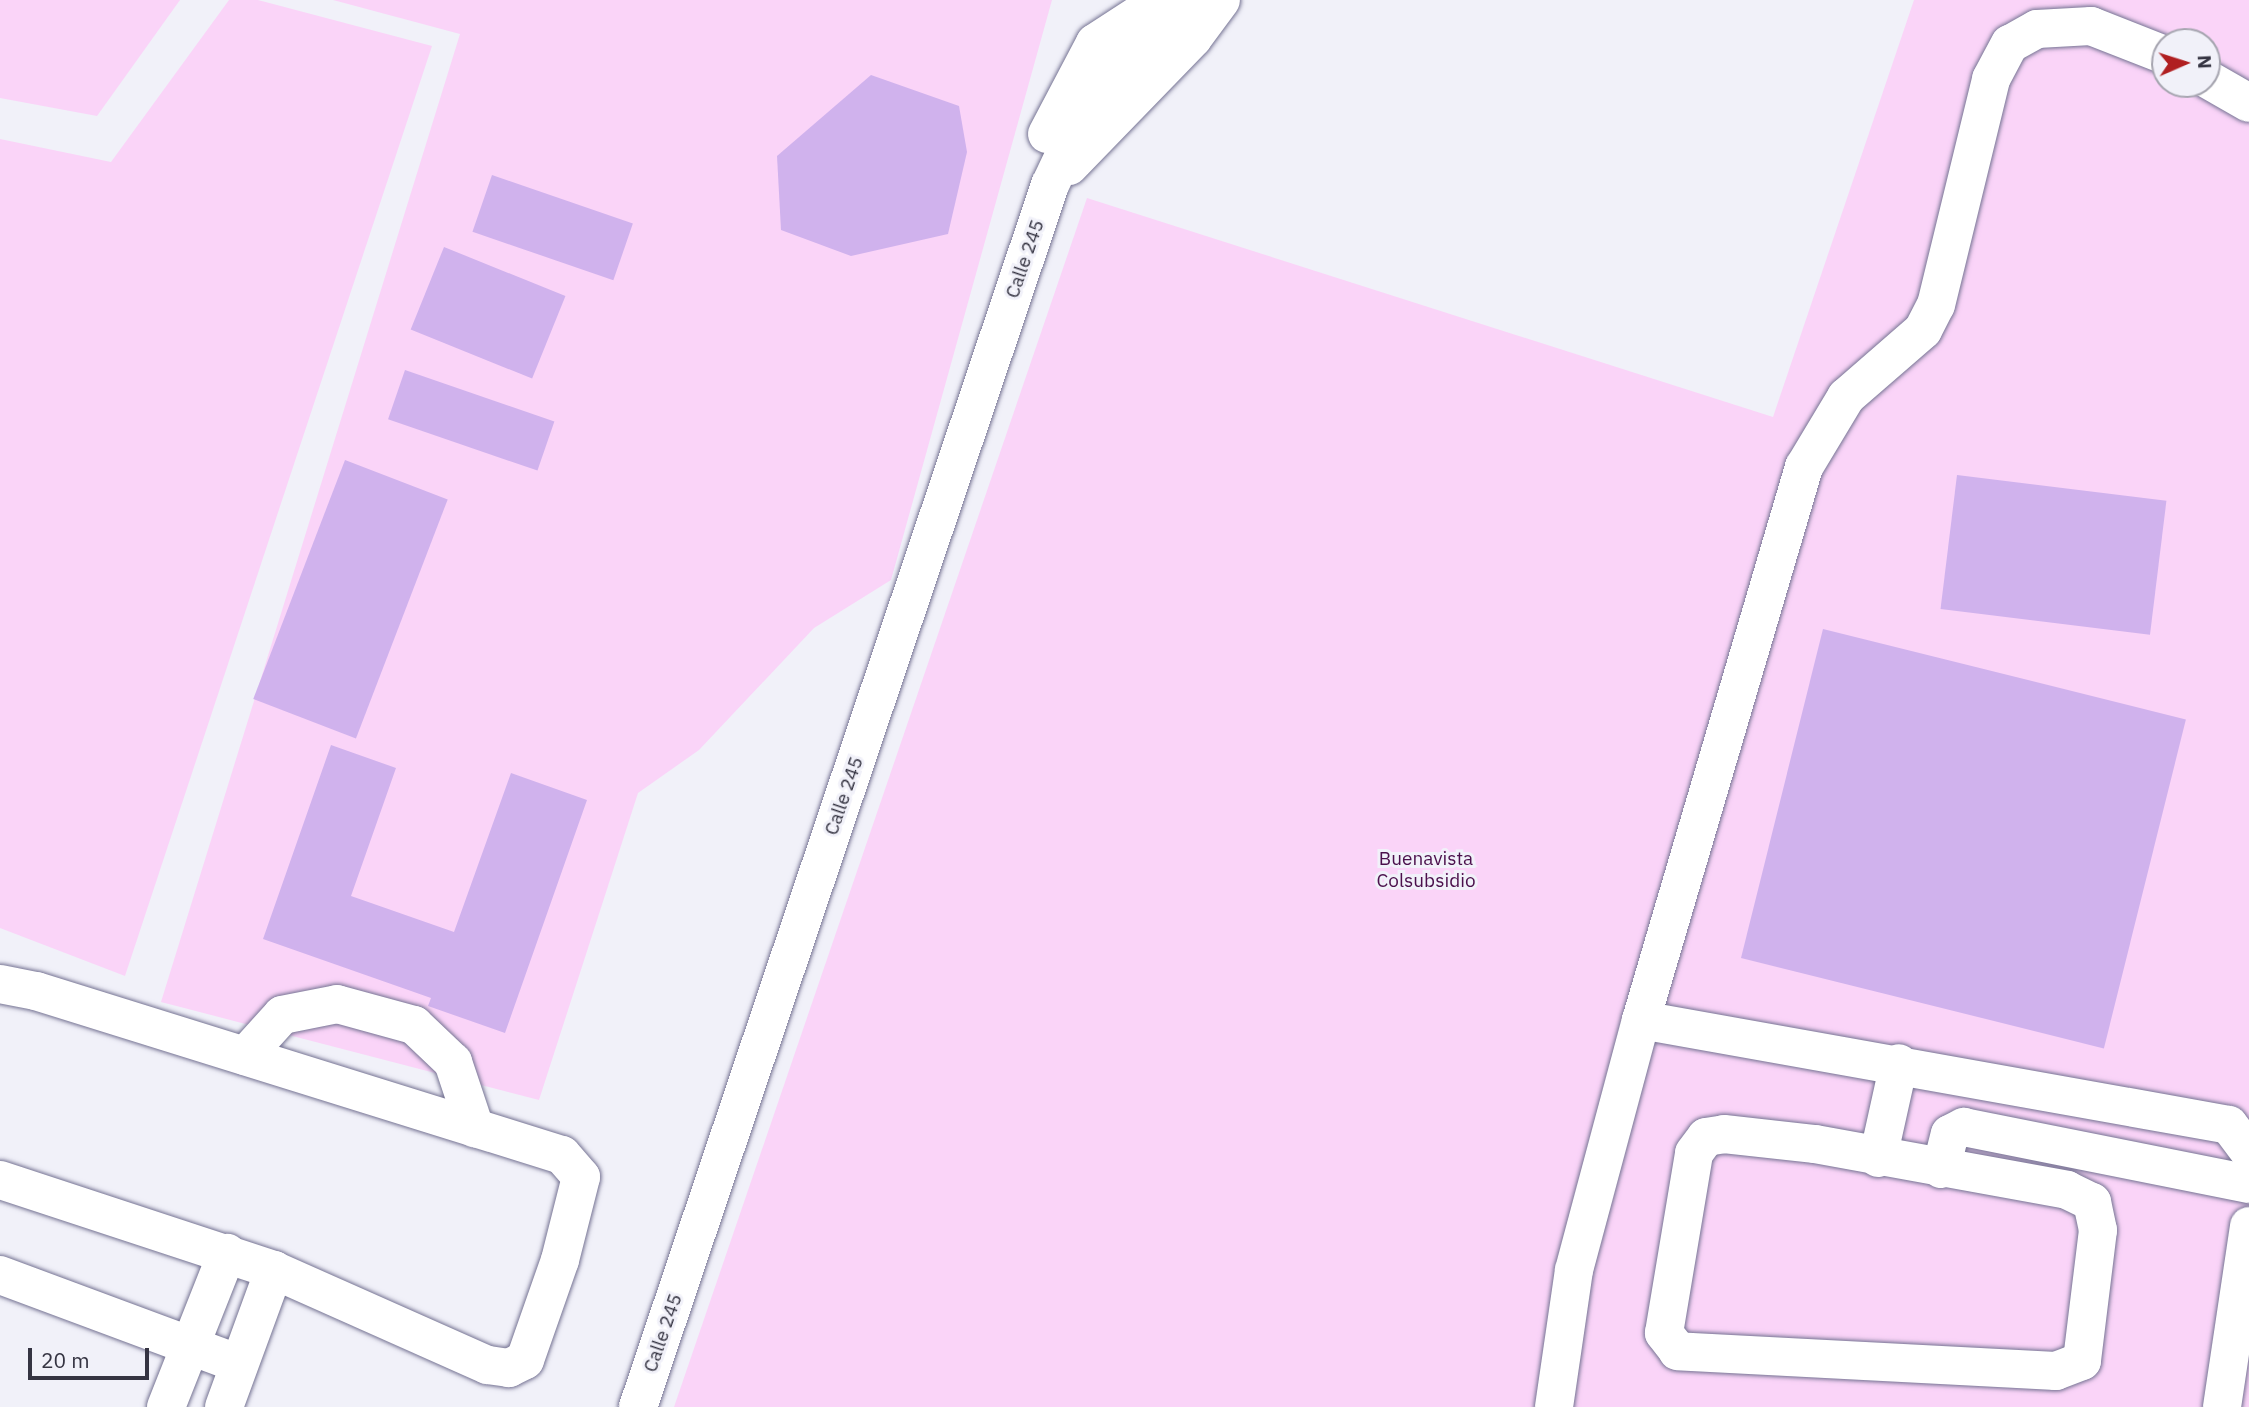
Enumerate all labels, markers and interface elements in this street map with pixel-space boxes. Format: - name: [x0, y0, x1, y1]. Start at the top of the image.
- north arrow: [2151, 28, 2221, 98]
- text: N: [2193, 54, 2217, 69]
- street label: Calle 245: [1001, 217, 1049, 301]
- street label: Calle 245: [820, 754, 868, 838]
- park label: Buenavista Colsubsidio: [1376, 848, 1476, 892]
- street label: Calle 245: [639, 1291, 687, 1375]
- scale bar: [32, 1334, 152, 1378]
- text: 20 m: [41, 1346, 90, 1374]

